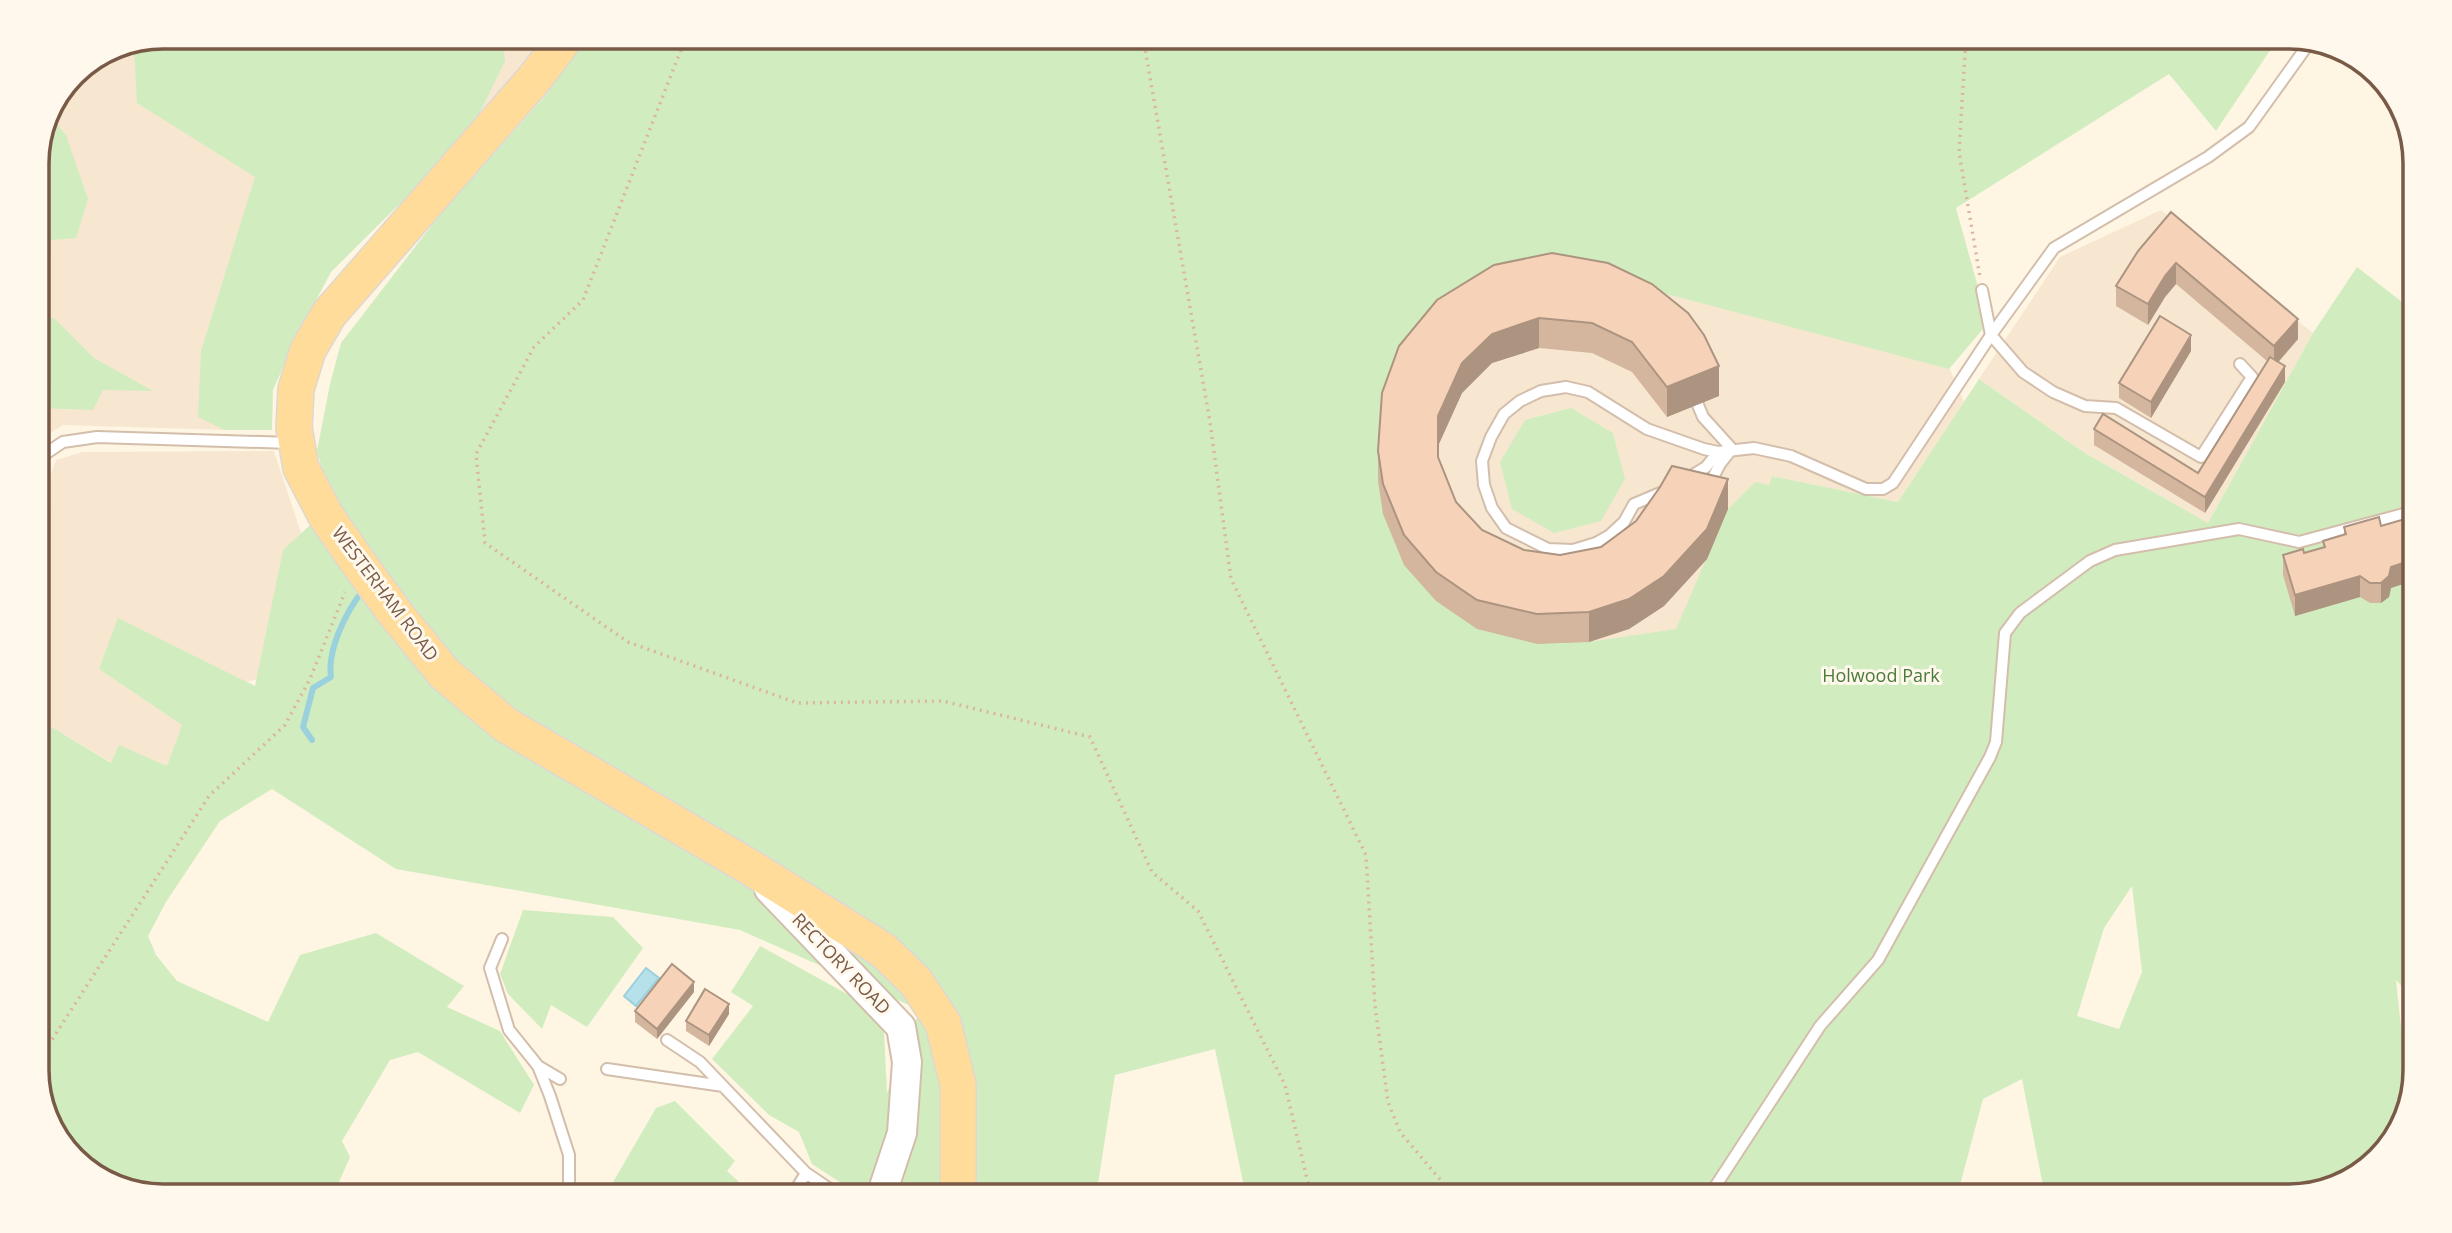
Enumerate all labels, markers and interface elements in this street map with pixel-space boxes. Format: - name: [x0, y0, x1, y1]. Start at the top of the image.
- street label: WESTERHAM ROAD: [327, 521, 444, 666]
- park label: Holwood Park: [1822, 663, 1940, 687]
- street label: RECTORY ROAD: [787, 908, 896, 1019]

